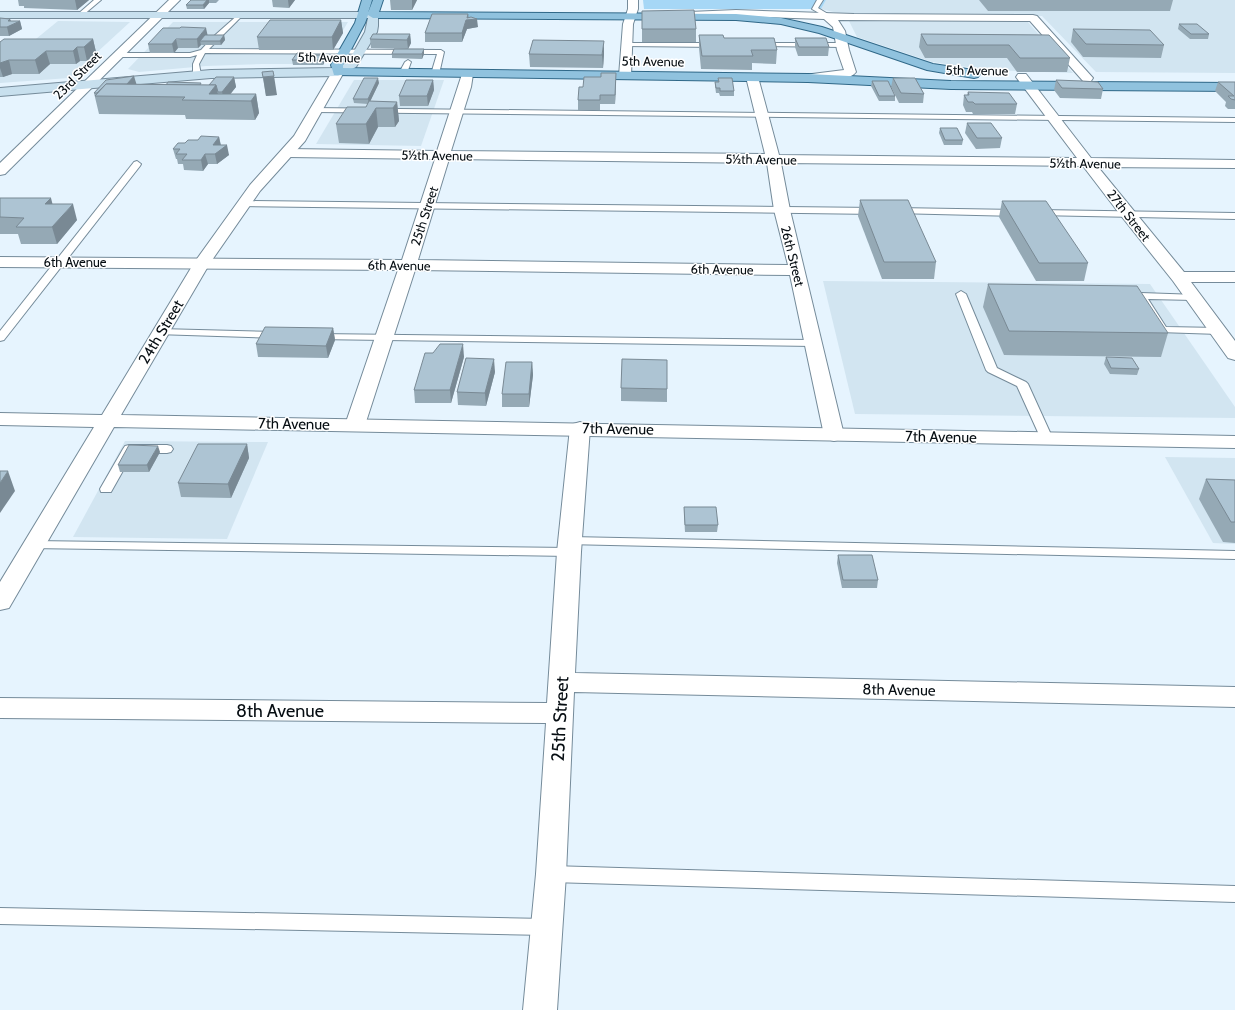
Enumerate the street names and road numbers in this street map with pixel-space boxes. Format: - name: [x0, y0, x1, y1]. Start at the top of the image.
- street label: 23rd Street: [50, 47, 105, 102]
- street label: 5th Avenue: [298, 48, 361, 66]
- street label: 5th Avenue: [622, 52, 685, 70]
- street label: 5th Avenue: [946, 61, 1009, 79]
- street label: 5½th Avenue: [401, 146, 473, 164]
- street label: 5½th Avenue: [725, 150, 797, 168]
- street label: 5½th Avenue: [1049, 154, 1121, 172]
- street label: 25th Street: [407, 184, 441, 248]
- street label: 27th Street: [1104, 186, 1154, 244]
- street label: 26th Street: [778, 224, 808, 289]
- street label: 6th Avenue: [44, 254, 107, 270]
- street label: 6th Avenue: [367, 256, 431, 274]
- street label: 6th Avenue: [690, 260, 754, 278]
- street label: 24th Street: [135, 297, 187, 367]
- street label: 7th Avenue: [258, 414, 330, 434]
- street label: 7th Avenue: [582, 419, 654, 439]
- street label: 7th Avenue: [905, 427, 977, 447]
- street label: 25th Street: [547, 676, 573, 762]
- street label: 8th Avenue: [862, 680, 936, 700]
- street label: 8th Avenue: [236, 700, 324, 722]

